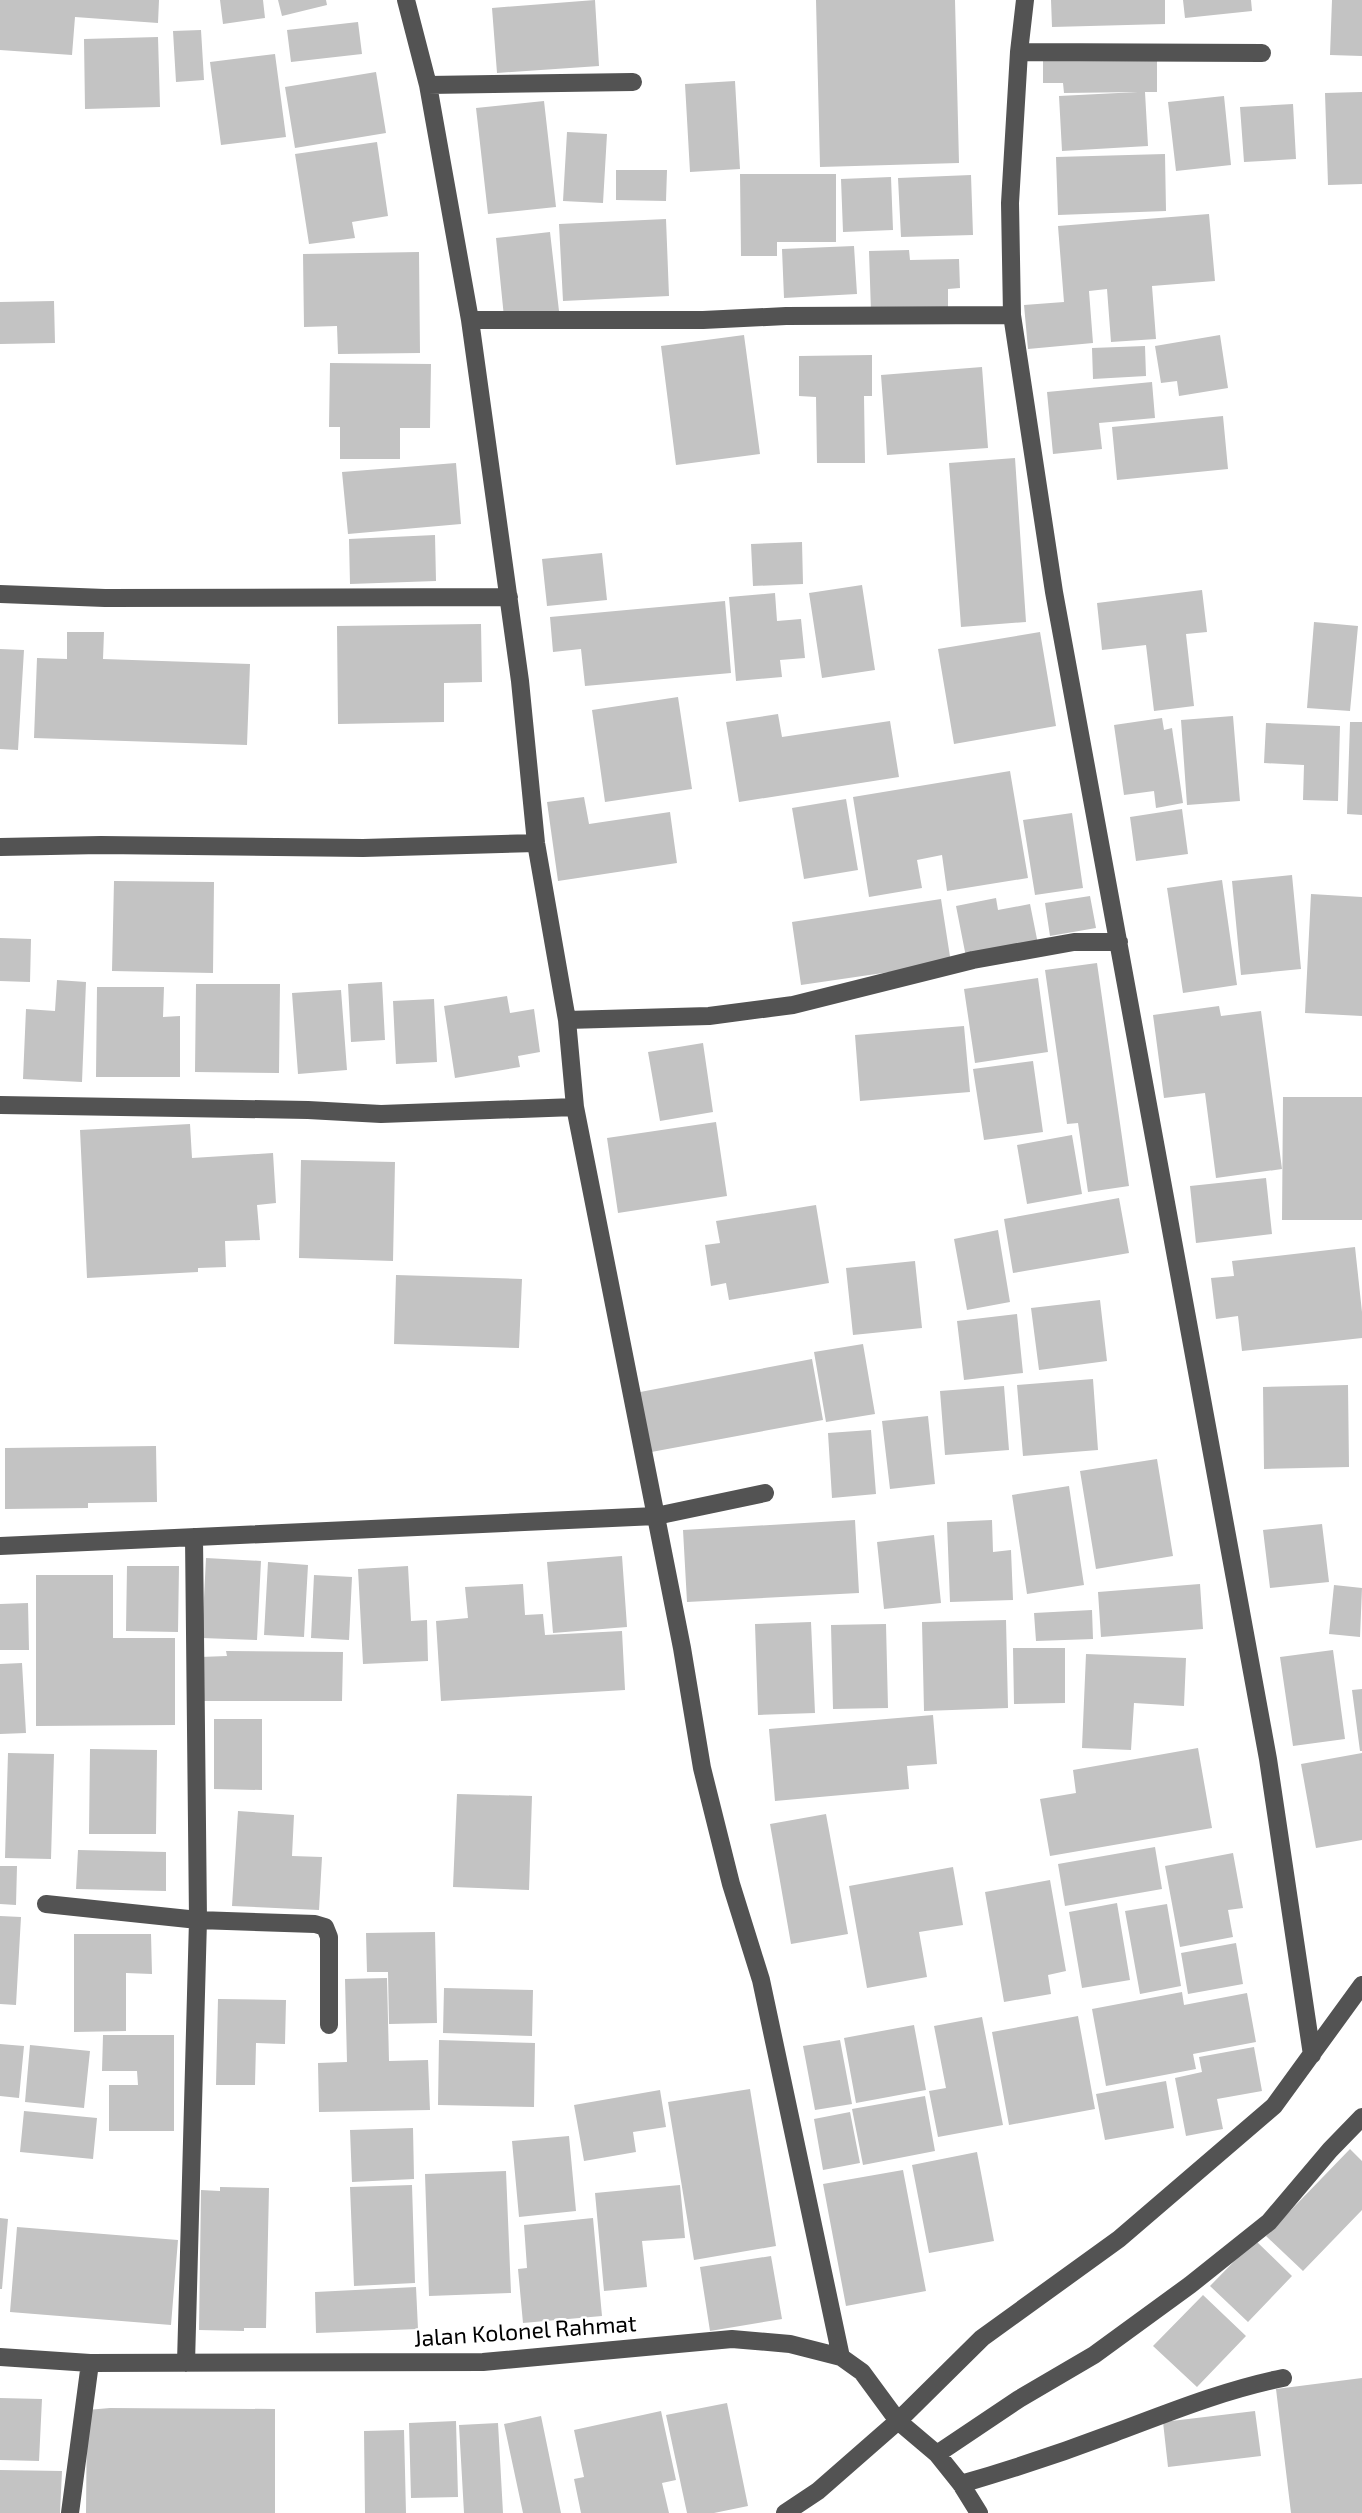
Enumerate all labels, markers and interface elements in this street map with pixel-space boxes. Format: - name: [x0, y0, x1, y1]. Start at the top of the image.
- street label: Jalan Kolonel Rahmat: [413, 2308, 638, 2352]

